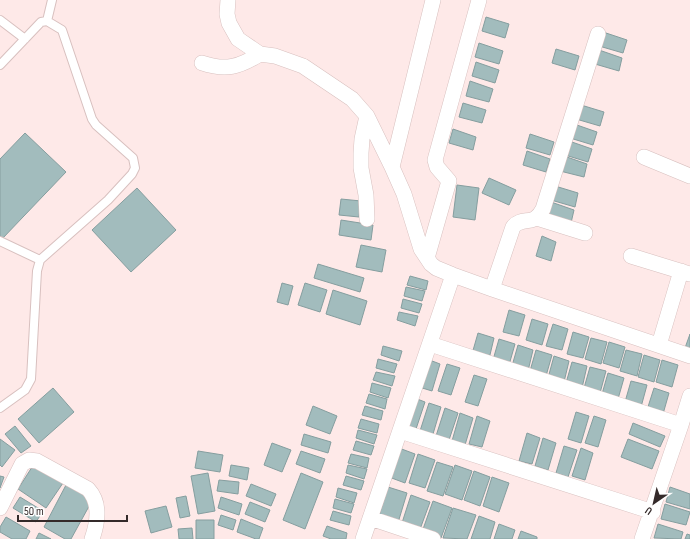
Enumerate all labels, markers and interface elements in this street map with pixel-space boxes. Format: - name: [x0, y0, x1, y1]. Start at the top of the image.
- north arrow: [634, 483, 674, 523]
- scale bar: [18, 497, 127, 523]
- text: 50 m: [24, 504, 44, 519]
- text: U: [642, 504, 655, 518]

